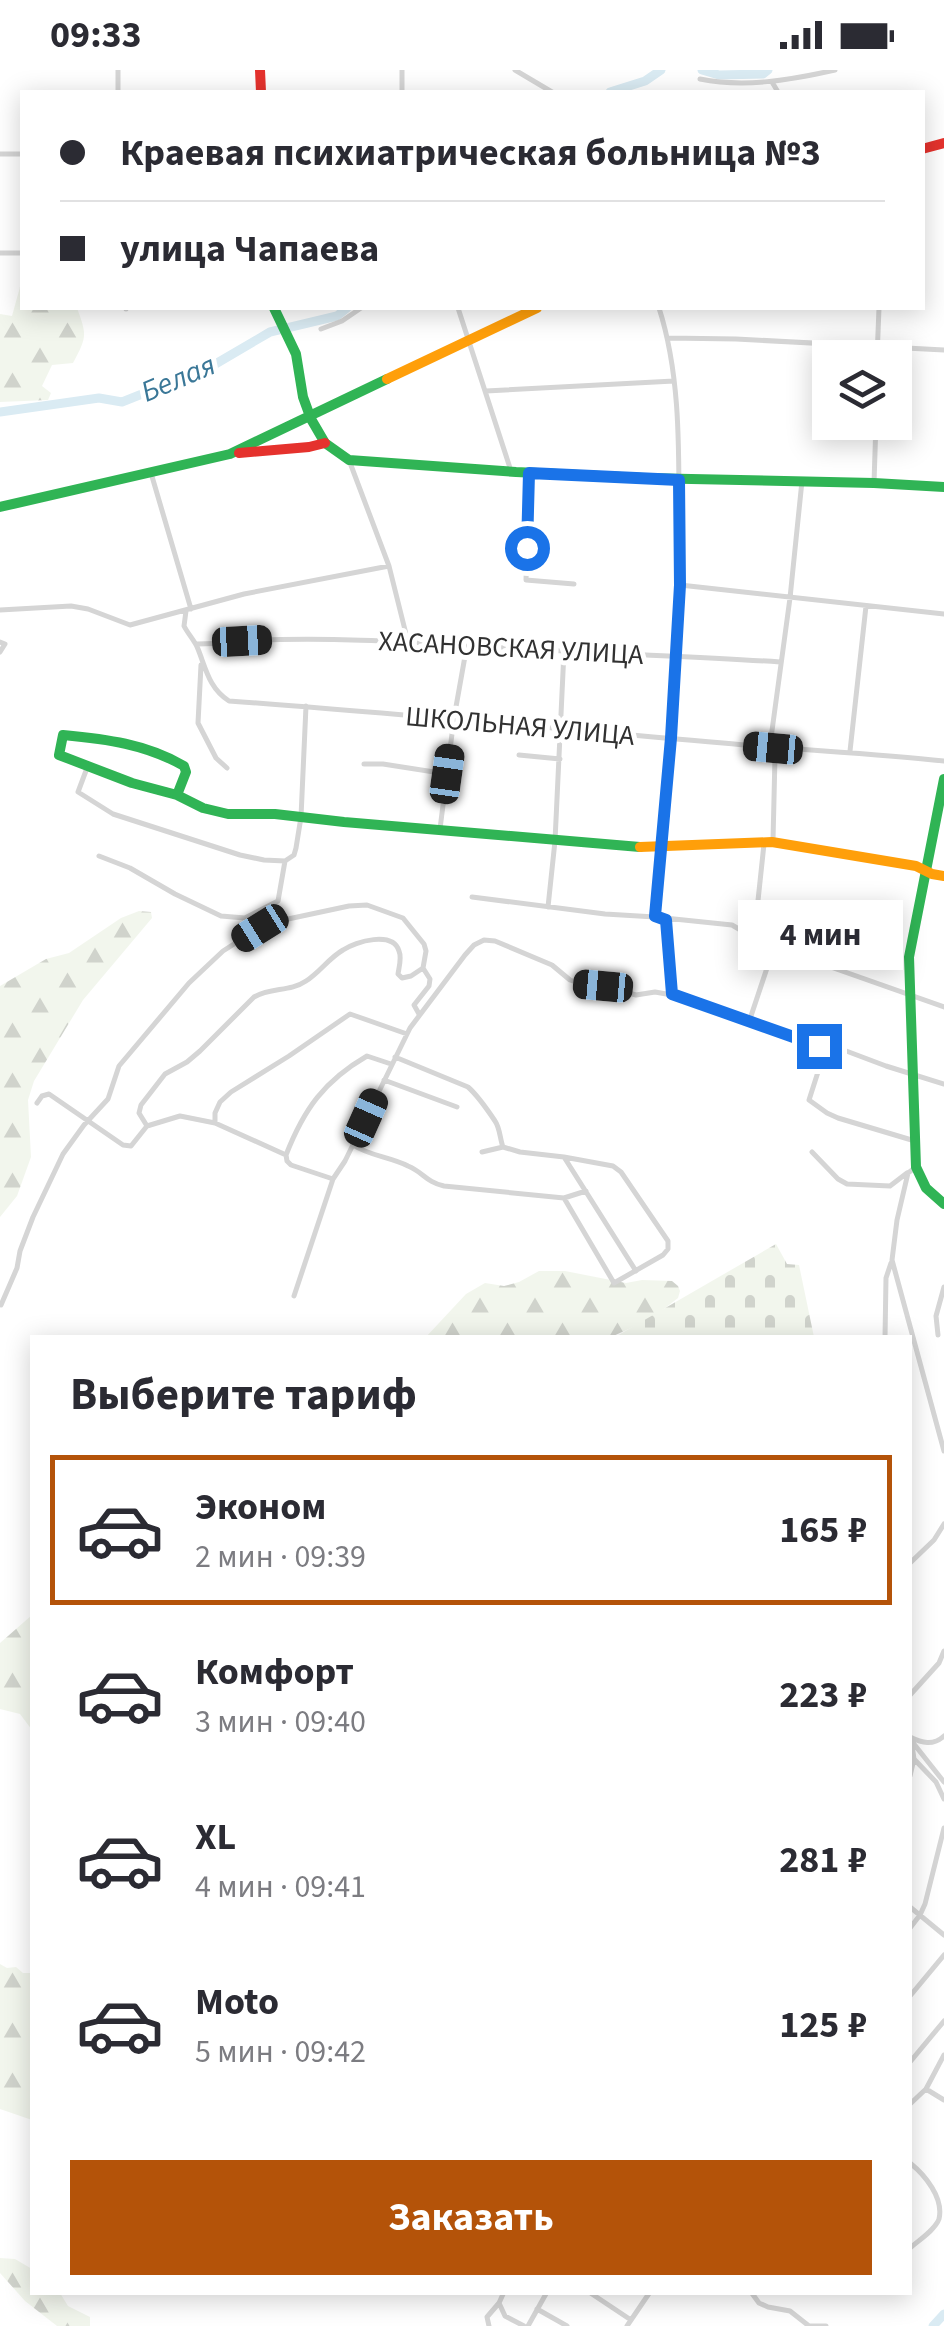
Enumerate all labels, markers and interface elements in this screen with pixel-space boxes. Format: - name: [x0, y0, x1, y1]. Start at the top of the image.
- text: 09:33: [50, 8, 142, 62]
- text: Краевая психиатрическая больница №3: [120, 126, 821, 180]
- text: улица Чапаева: [120, 222, 379, 276]
- map controls: [812, 340, 912, 440]
- button: layers: [812, 340, 912, 440]
- water label: Белая: [134, 344, 222, 413]
- route start: [505, 526, 550, 571]
- street label: ХАСАНОВСКАЯ УЛИЦА: [378, 621, 645, 675]
- car: [211, 624, 273, 658]
- street label: ШКОЛЬНАЯ УЛИЦА: [404, 696, 637, 756]
- car: [742, 730, 804, 766]
- car: [428, 742, 466, 806]
- car: [227, 899, 293, 957]
- callout: 4 мин: [736, 901, 902, 971]
- text: 4 мин: [780, 912, 861, 958]
- car: [572, 968, 634, 1004]
- route end: [797, 1024, 842, 1069]
- car: [340, 1084, 392, 1152]
- text: Выберите тариф: [70, 1363, 417, 1427]
- text: Эконом: [195, 1480, 326, 1534]
- icon: car: [75, 1485, 165, 1575]
- text: 165 ₽: [779, 1503, 867, 1557]
- text: 2 мин · 09:39: [195, 1534, 366, 1580]
- text: Комфорт: [195, 1645, 354, 1699]
- icon: car: [75, 1650, 165, 1740]
- text: 223 ₽: [779, 1668, 867, 1722]
- text: 3 мин · 09:40: [195, 1699, 366, 1745]
- text: XL: [195, 1810, 236, 1864]
- icon: car: [75, 1815, 165, 1905]
- text: 281 ₽: [779, 1833, 867, 1887]
- text: 4 мин · 09:41: [195, 1864, 366, 1910]
- text: Moto: [195, 1975, 279, 2029]
- icon: car: [75, 1980, 165, 2070]
- text: 125 ₽: [779, 1998, 867, 2052]
- text: 5 мин · 09:42: [195, 2029, 366, 2075]
- button: Заказать: [70, 2160, 872, 2275]

